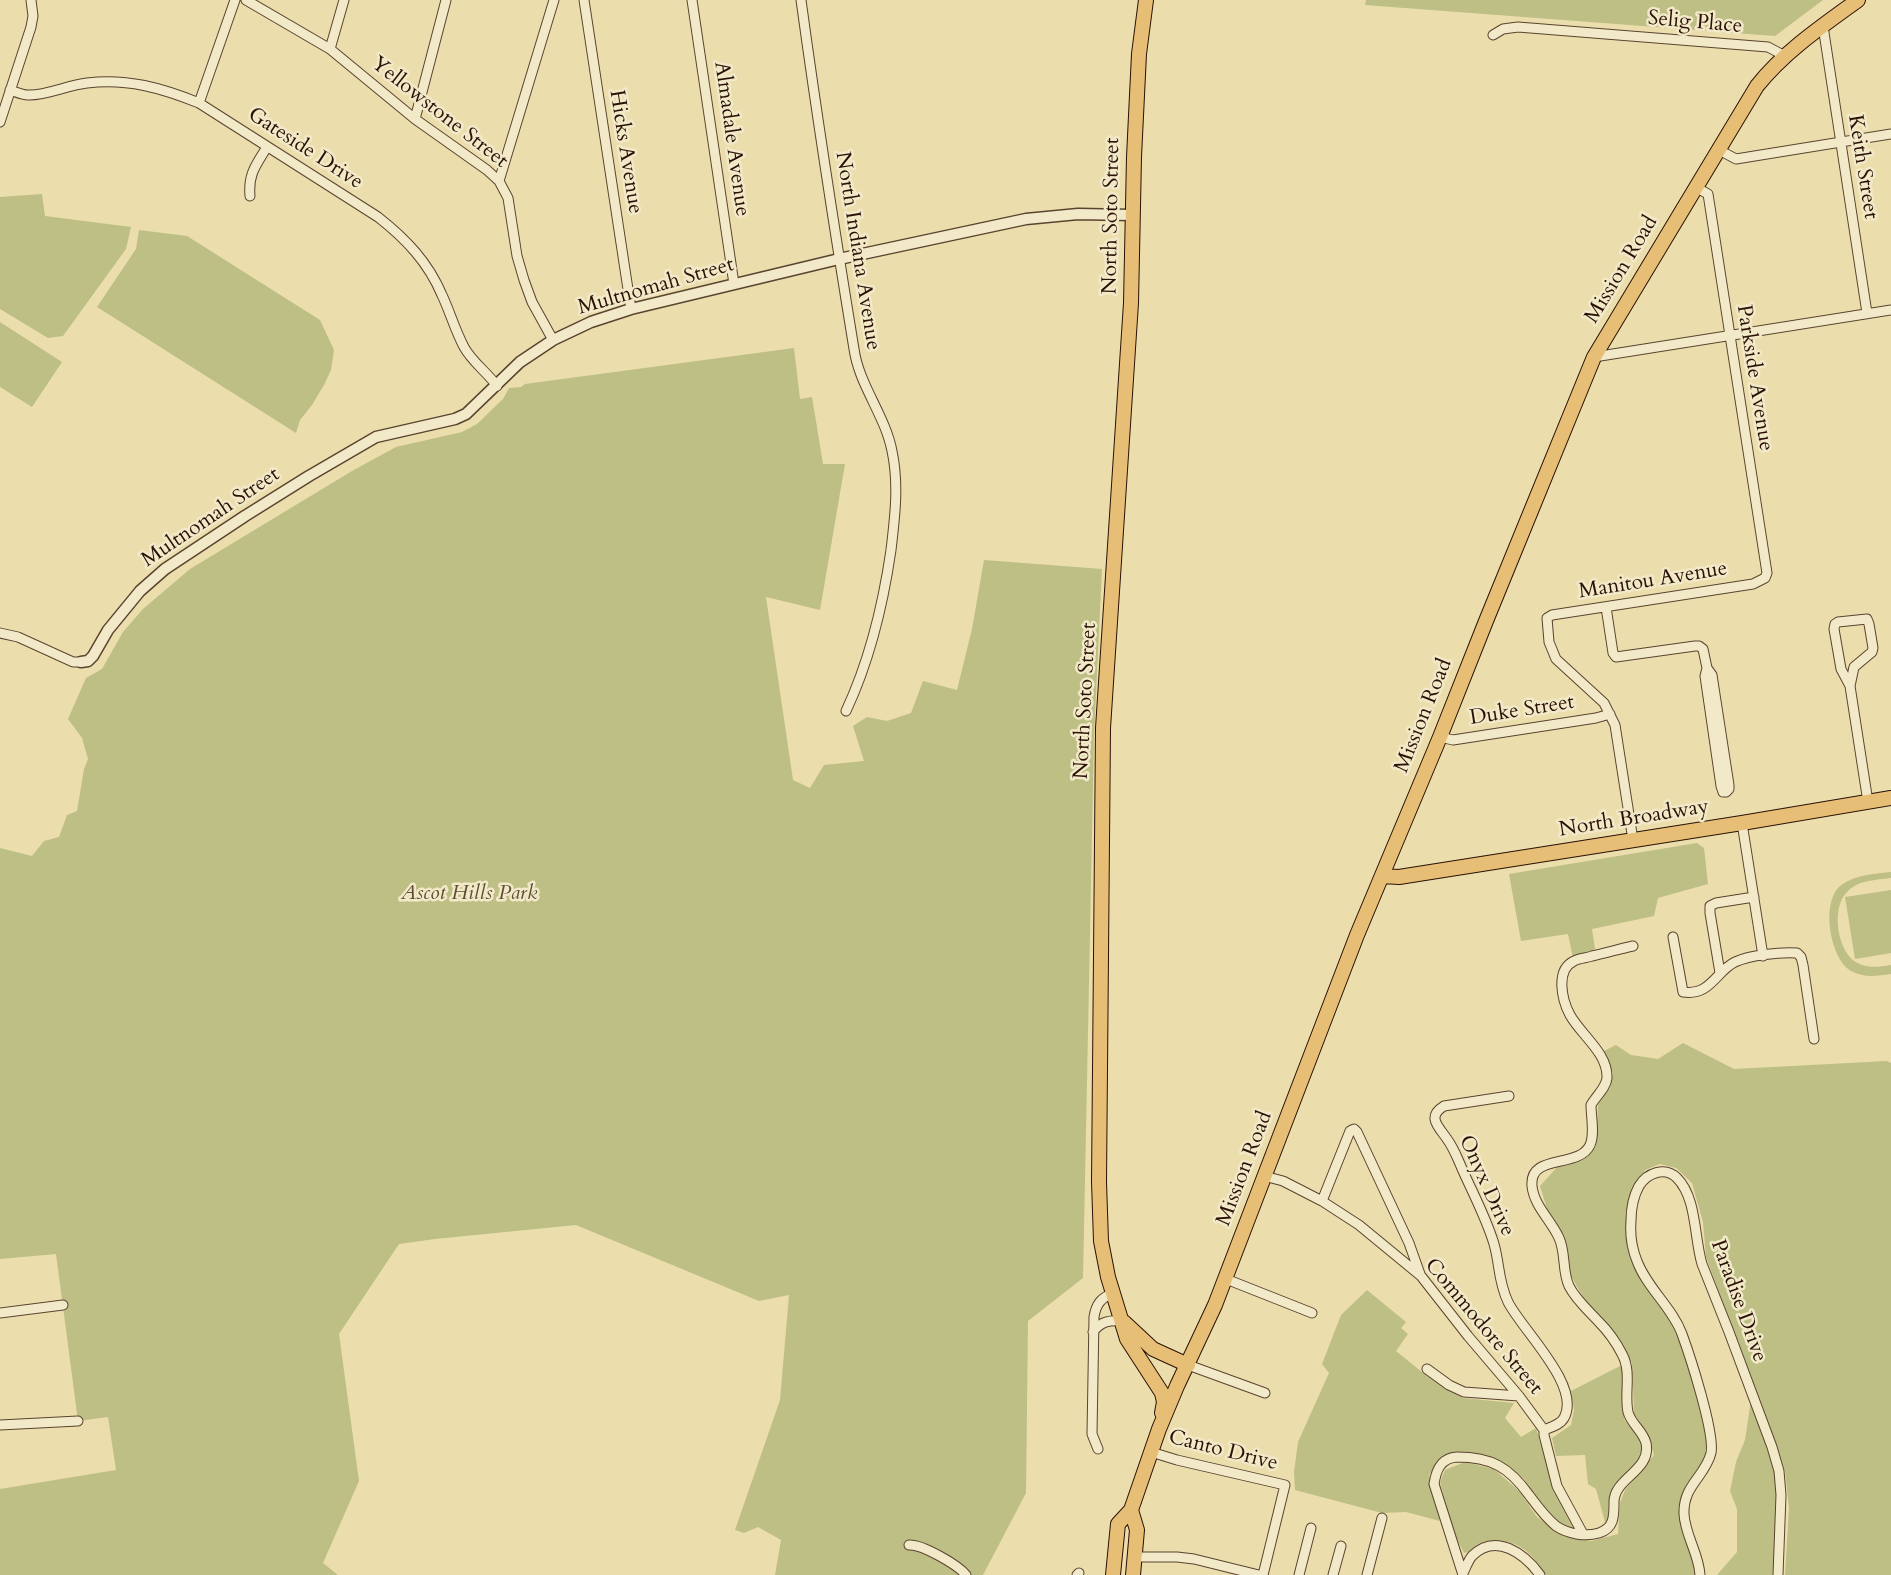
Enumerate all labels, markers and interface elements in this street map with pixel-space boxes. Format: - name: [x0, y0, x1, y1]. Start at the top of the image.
- street label: Selig Place: [1647, 6, 1743, 40]
- street label: Yellowstone Street: [366, 52, 512, 174]
- street label: Almadale Avenue: [708, 60, 754, 218]
- street label: Hicks Avenue: [603, 88, 647, 216]
- street label: Gateside Drive: [243, 103, 367, 195]
- street label: Keith Street: [1841, 113, 1883, 221]
- street label: North Soto Street: [1098, 137, 1126, 295]
- street label: North Indiana Avenue: [829, 150, 885, 352]
- street label: Mission Road: [1580, 212, 1664, 328]
- street label: Multnomah Street: [575, 253, 737, 321]
- street label: Parkside Avenue: [1730, 303, 1778, 453]
- street label: Multnomah Street: [137, 463, 285, 573]
- street label: Manitou Avenue: [1577, 557, 1729, 605]
- street label: North Soto Street: [1069, 622, 1103, 780]
- street label: Mission Road: [1390, 655, 1458, 777]
- street label: Duke Street: [1468, 690, 1576, 732]
- street label: North Broadway: [1557, 795, 1711, 843]
- park label: Ascot Hills Park: [401, 881, 537, 907]
- street label: Mission Road: [1212, 1108, 1278, 1230]
- street label: Onyx Drive: [1453, 1132, 1519, 1240]
- street label: Paradise Drive: [1704, 1236, 1772, 1366]
- street label: Commodore Street: [1419, 1254, 1547, 1400]
- street label: Canto Drive: [1166, 1425, 1280, 1477]

